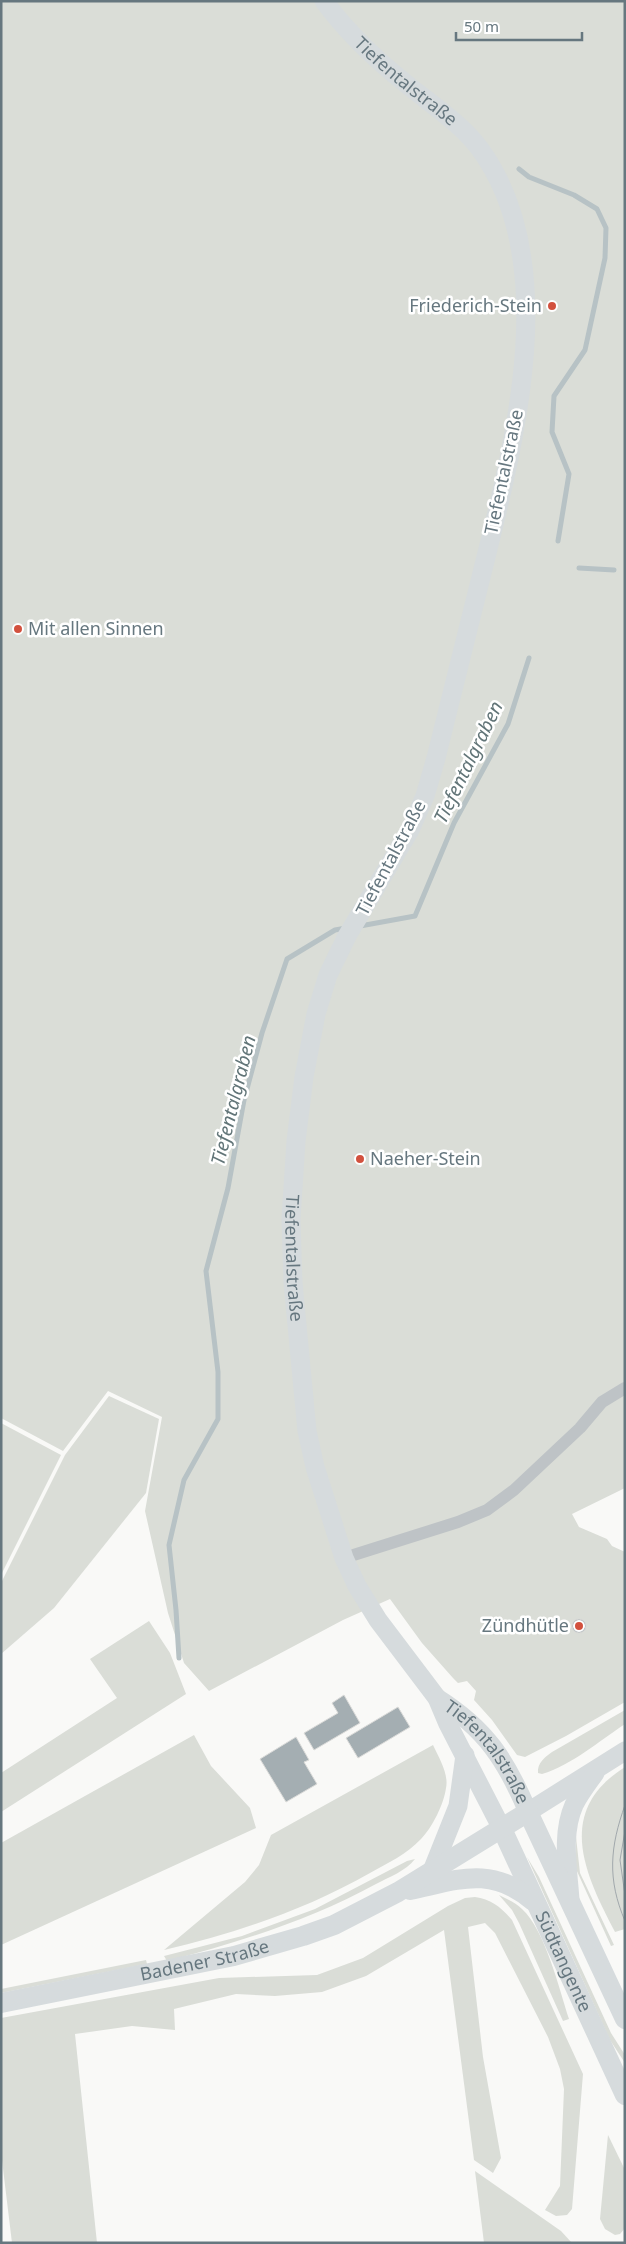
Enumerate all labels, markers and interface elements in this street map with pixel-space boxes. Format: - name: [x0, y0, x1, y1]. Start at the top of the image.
- scale bar: [456, 10, 582, 42]
- text: 50 m: [464, 16, 499, 36]
- street label: Tiefentalstraße: [349, 31, 463, 131]
- place label: Friederich-Stein: [409, 293, 542, 317]
- marker: Friederich-Stein: [546, 300, 558, 312]
- street label: Tiefentalstraße: [478, 407, 528, 537]
- place label: Mit allen Sinnen: [28, 616, 164, 640]
- marker: Mit allen Sinnen: [12, 623, 24, 635]
- water label: Tiefentalgraben: [427, 697, 509, 827]
- street label: Tiefentalstraße: [350, 796, 431, 919]
- water label: Tiefentalgraben: [204, 1032, 262, 1168]
- place label: Naeher-Stein: [370, 1146, 481, 1170]
- marker: Naeher-Stein: [354, 1153, 366, 1165]
- street label: Tiefentalstraße: [280, 1194, 310, 1323]
- place label: Zündhütle: [482, 1613, 569, 1637]
- marker: Zündhütle: [573, 1620, 585, 1632]
- street label: Tiefentalstraße: [440, 1694, 536, 1807]
- street label: Südtangente: [530, 1907, 598, 2016]
- street label: Badener Straße: [138, 1933, 272, 1986]

